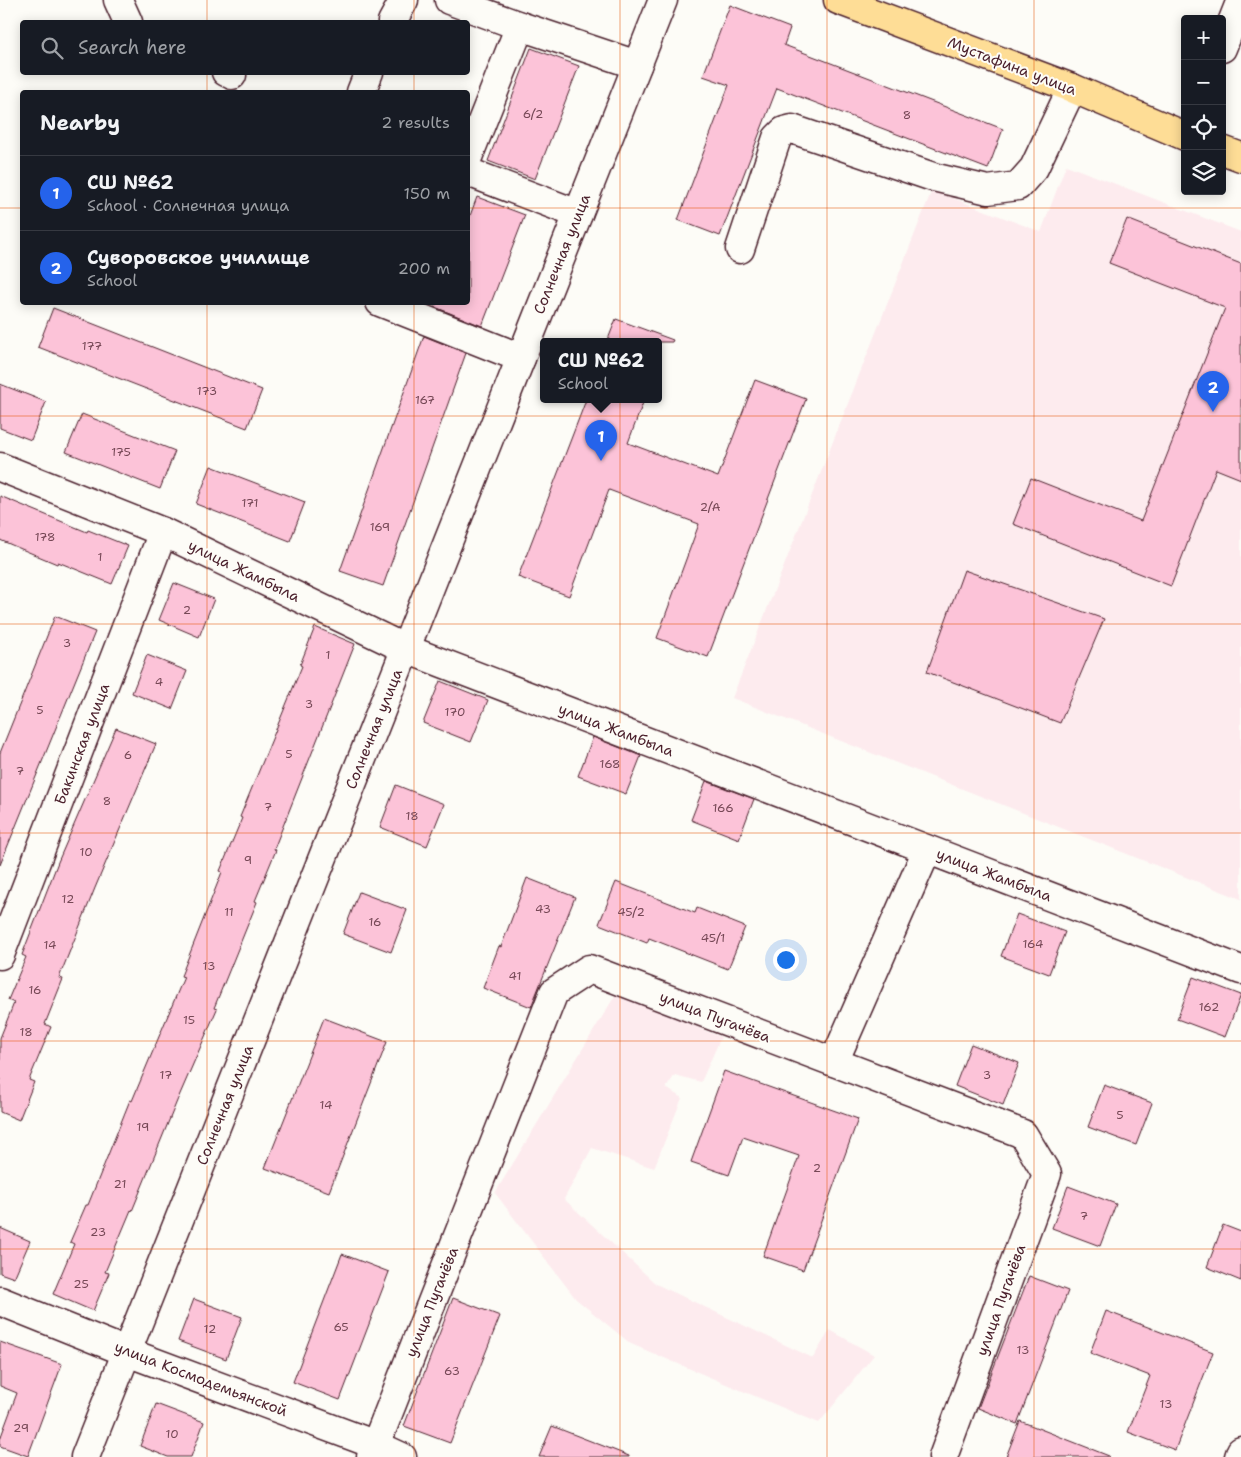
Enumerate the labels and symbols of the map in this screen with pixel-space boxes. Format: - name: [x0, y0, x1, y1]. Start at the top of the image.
- street label: Мустафина улица: [945, 32, 1080, 100]
- house number: 6/2: [523, 106, 543, 122]
- house number: 8: [903, 107, 911, 123]
- street label: Солнечная улица: [529, 190, 595, 317]
- house number: 177: [82, 338, 102, 354]
- pin: 2: [1197, 371, 1229, 412]
- house number: 173: [197, 383, 217, 399]
- house number: 167: [415, 392, 435, 408]
- pin: 1: [585, 420, 617, 461]
- house number: 175: [111, 444, 131, 460]
- house number: 171: [241, 495, 259, 511]
- house number: 2/А: [700, 499, 721, 515]
- house number: 169: [370, 519, 390, 535]
- house number: 178: [35, 529, 55, 545]
- street label: улица Жамбыла: [185, 535, 304, 607]
- house number: 1: [97, 549, 103, 565]
- house number: 2: [183, 602, 191, 618]
- house number: 3: [63, 635, 71, 651]
- house number: 1: [325, 647, 331, 663]
- street label: Солнечная улица: [341, 665, 407, 792]
- house number: 4: [155, 674, 163, 690]
- street label: Бакинская улица: [50, 680, 115, 807]
- house number: 3: [305, 696, 313, 712]
- street label: улица Жамбыла: [555, 699, 677, 761]
- house number: 5: [36, 702, 44, 718]
- house number: 170: [445, 704, 465, 720]
- house number: 5: [285, 746, 293, 762]
- house number: 6: [124, 747, 132, 763]
- house number: 168: [600, 756, 620, 772]
- house number: 7: [16, 763, 24, 779]
- house number: 8: [103, 793, 111, 809]
- house number: 7: [264, 799, 272, 815]
- house number: 166: [712, 800, 734, 816]
- house number: 18: [405, 808, 419, 824]
- house number: 10: [79, 844, 93, 860]
- street label: улица Жамбыла: [933, 844, 1055, 906]
- house number: 9: [244, 852, 252, 868]
- house number: 12: [62, 891, 74, 907]
- house number: 43: [535, 901, 551, 917]
- house number: 11: [224, 904, 234, 920]
- house number: 45/2: [617, 904, 645, 920]
- house number: 16: [368, 914, 382, 930]
- house number: 45/1: [701, 930, 725, 946]
- house number: 164: [1023, 936, 1043, 952]
- house number: 14: [44, 937, 56, 953]
- your location: [773, 947, 799, 973]
- house number: 13: [203, 958, 215, 974]
- house number: 41: [509, 968, 521, 984]
- house number: 16: [28, 982, 42, 998]
- street label: улица Пугачёва: [657, 987, 774, 1048]
- house number: 162: [1199, 999, 1219, 1015]
- house number: 15: [183, 1012, 195, 1028]
- house number: 18: [19, 1024, 33, 1040]
- street label: Солнечная улица: [192, 1041, 258, 1168]
- house number: 17: [160, 1067, 172, 1083]
- house number: 3: [983, 1067, 991, 1083]
- house number: 14: [320, 1097, 332, 1113]
- house number: 5: [1116, 1107, 1124, 1123]
- house number: 19: [137, 1119, 149, 1135]
- house number: 2: [813, 1160, 821, 1176]
- house number: 21: [114, 1176, 126, 1192]
- house number: 7: [1080, 1208, 1088, 1224]
- house number: 23: [90, 1224, 106, 1240]
- street label: улица Пугачёва: [972, 1241, 1031, 1358]
- street label: улица Пугачёва: [401, 1243, 463, 1360]
- house number: 25: [73, 1276, 89, 1292]
- house number: 65: [333, 1319, 349, 1335]
- house number: 12: [204, 1321, 216, 1337]
- street label: улица Космодемьянской: [112, 1337, 291, 1421]
- house number: 13: [1017, 1342, 1029, 1358]
- house number: 63: [444, 1363, 460, 1379]
- house number: 13: [1160, 1396, 1172, 1412]
- house number: 29: [13, 1420, 29, 1436]
- house number: 10: [165, 1426, 179, 1442]

